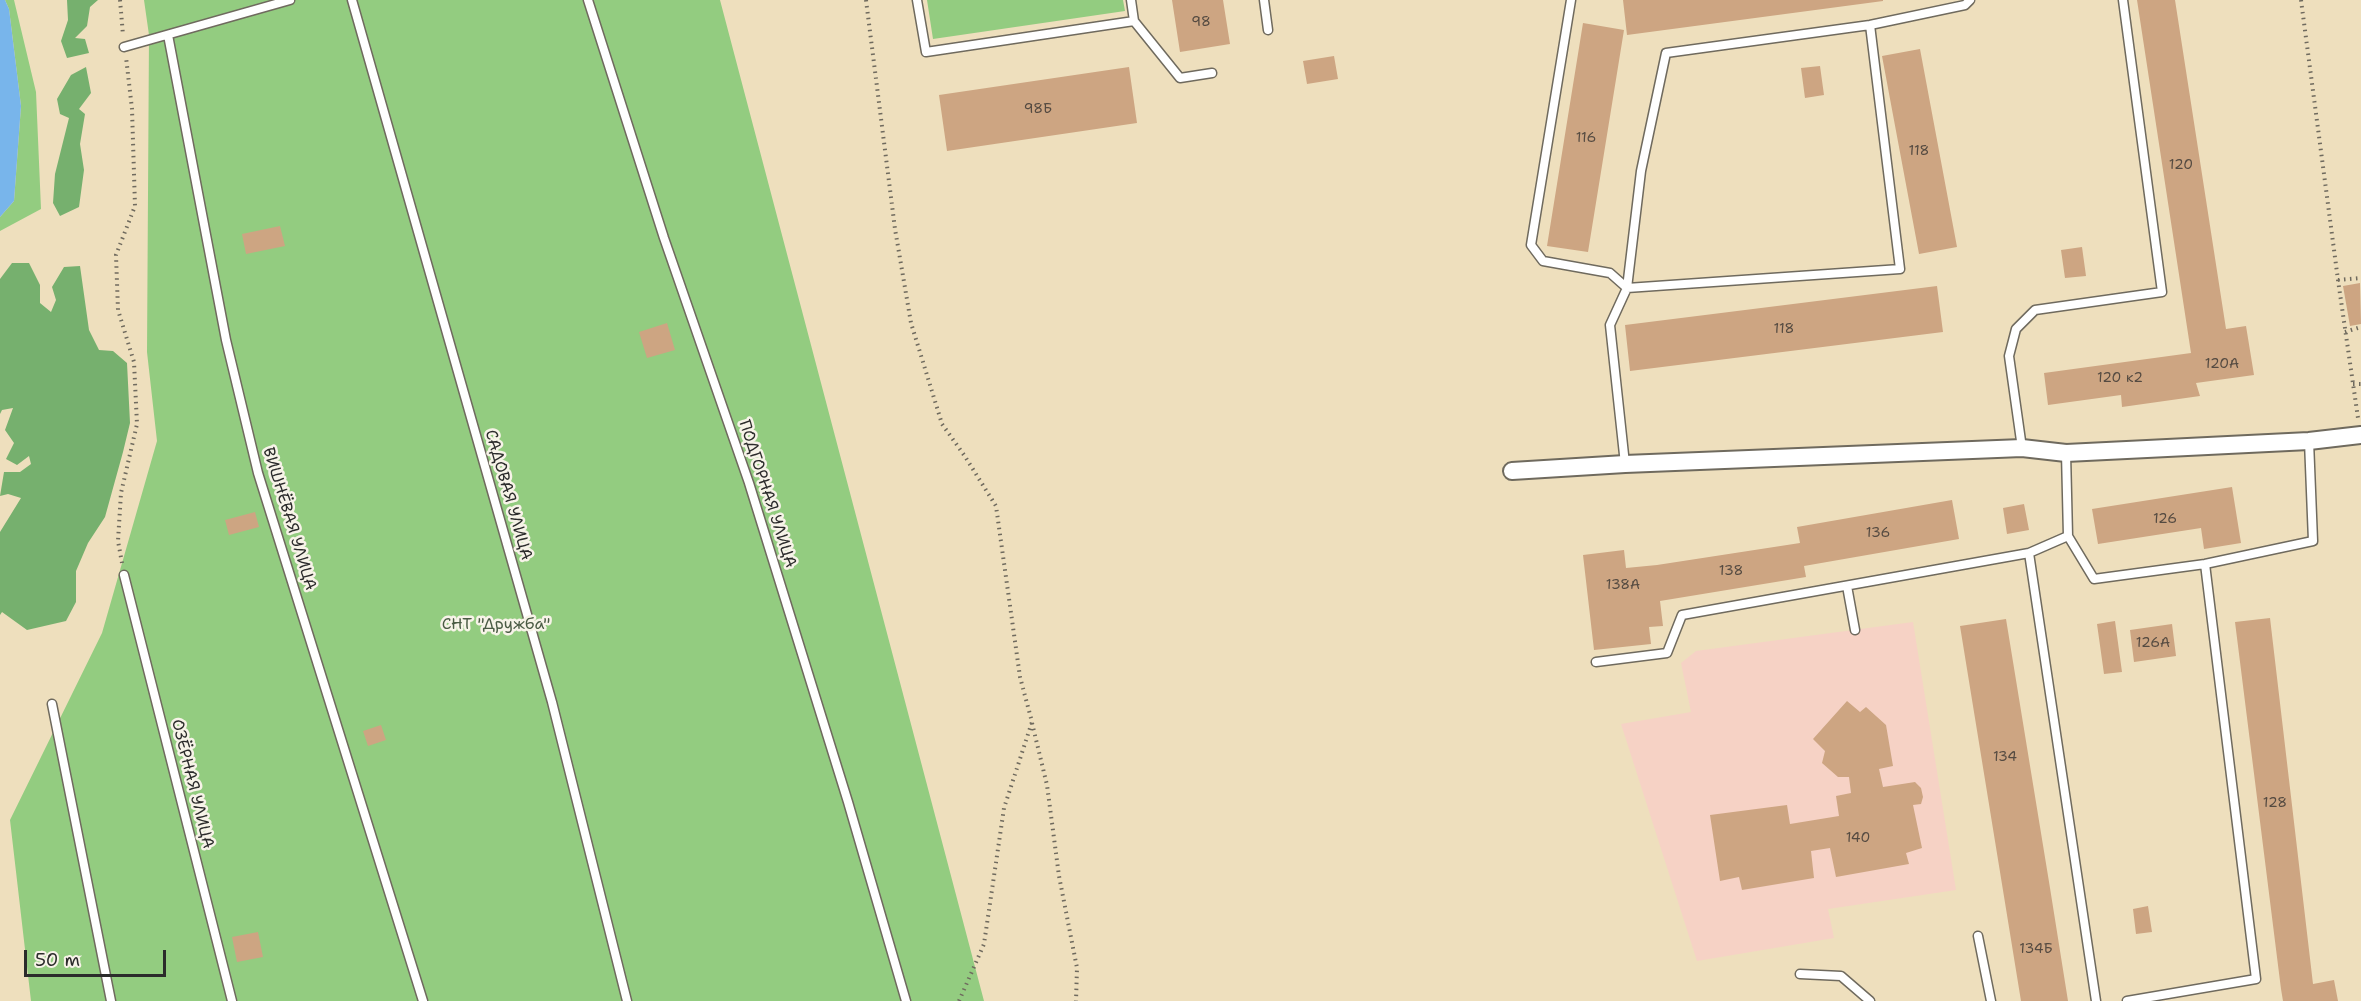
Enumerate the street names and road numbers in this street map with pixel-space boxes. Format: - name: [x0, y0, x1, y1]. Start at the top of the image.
- street label: ПОДГОРНАЯ УЛИЦА: [734, 418, 800, 570]
- street label: САДОВАЯ УЛИЦА: [480, 428, 536, 562]
- street label: ВИШНЁВАЯ УЛИЦА: [258, 445, 320, 593]
- street label: ОЗЁРНАЯ УЛИЦА: [167, 717, 217, 851]

